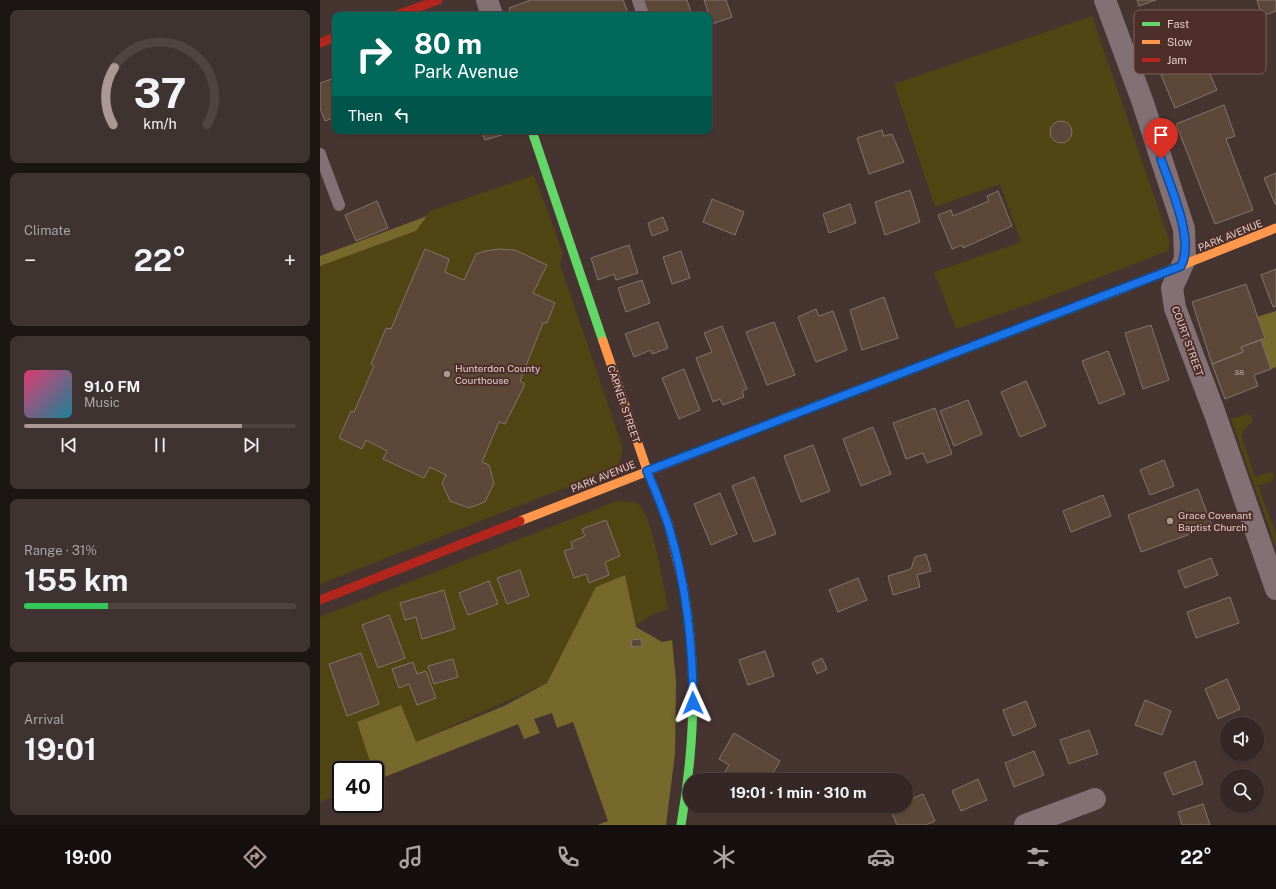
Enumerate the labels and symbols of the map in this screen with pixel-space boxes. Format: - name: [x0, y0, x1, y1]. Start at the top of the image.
- legend: [1134, 10, 1266, 74]
- text: Fast: [1167, 18, 1189, 30]
- text: Slow: [1167, 36, 1193, 48]
- text: Jam: [1167, 54, 1187, 66]
- pin: [1144, 118, 1178, 159]
- street label: PARK AVENUE: [1196, 217, 1264, 253]
- street label: COURT STREET: [1170, 304, 1206, 378]
- place label: Hunterdon County Courthouse: [455, 362, 541, 386]
- street label: CAPNER STREET: [605, 364, 643, 444]
- house number: 38: [1234, 367, 1244, 377]
- marker: Hunterdon County Courthouse: [442, 369, 452, 379]
- street label: PARK AVENUE: [569, 458, 637, 494]
- place label: Grace Covenant Baptist Church: [1178, 509, 1252, 533]
- marker: Grace Covenant Baptist Church: [1165, 516, 1175, 526]
- position arrow: [672, 682, 714, 724]
- speed limit sign: 40: [332, 761, 384, 813]

